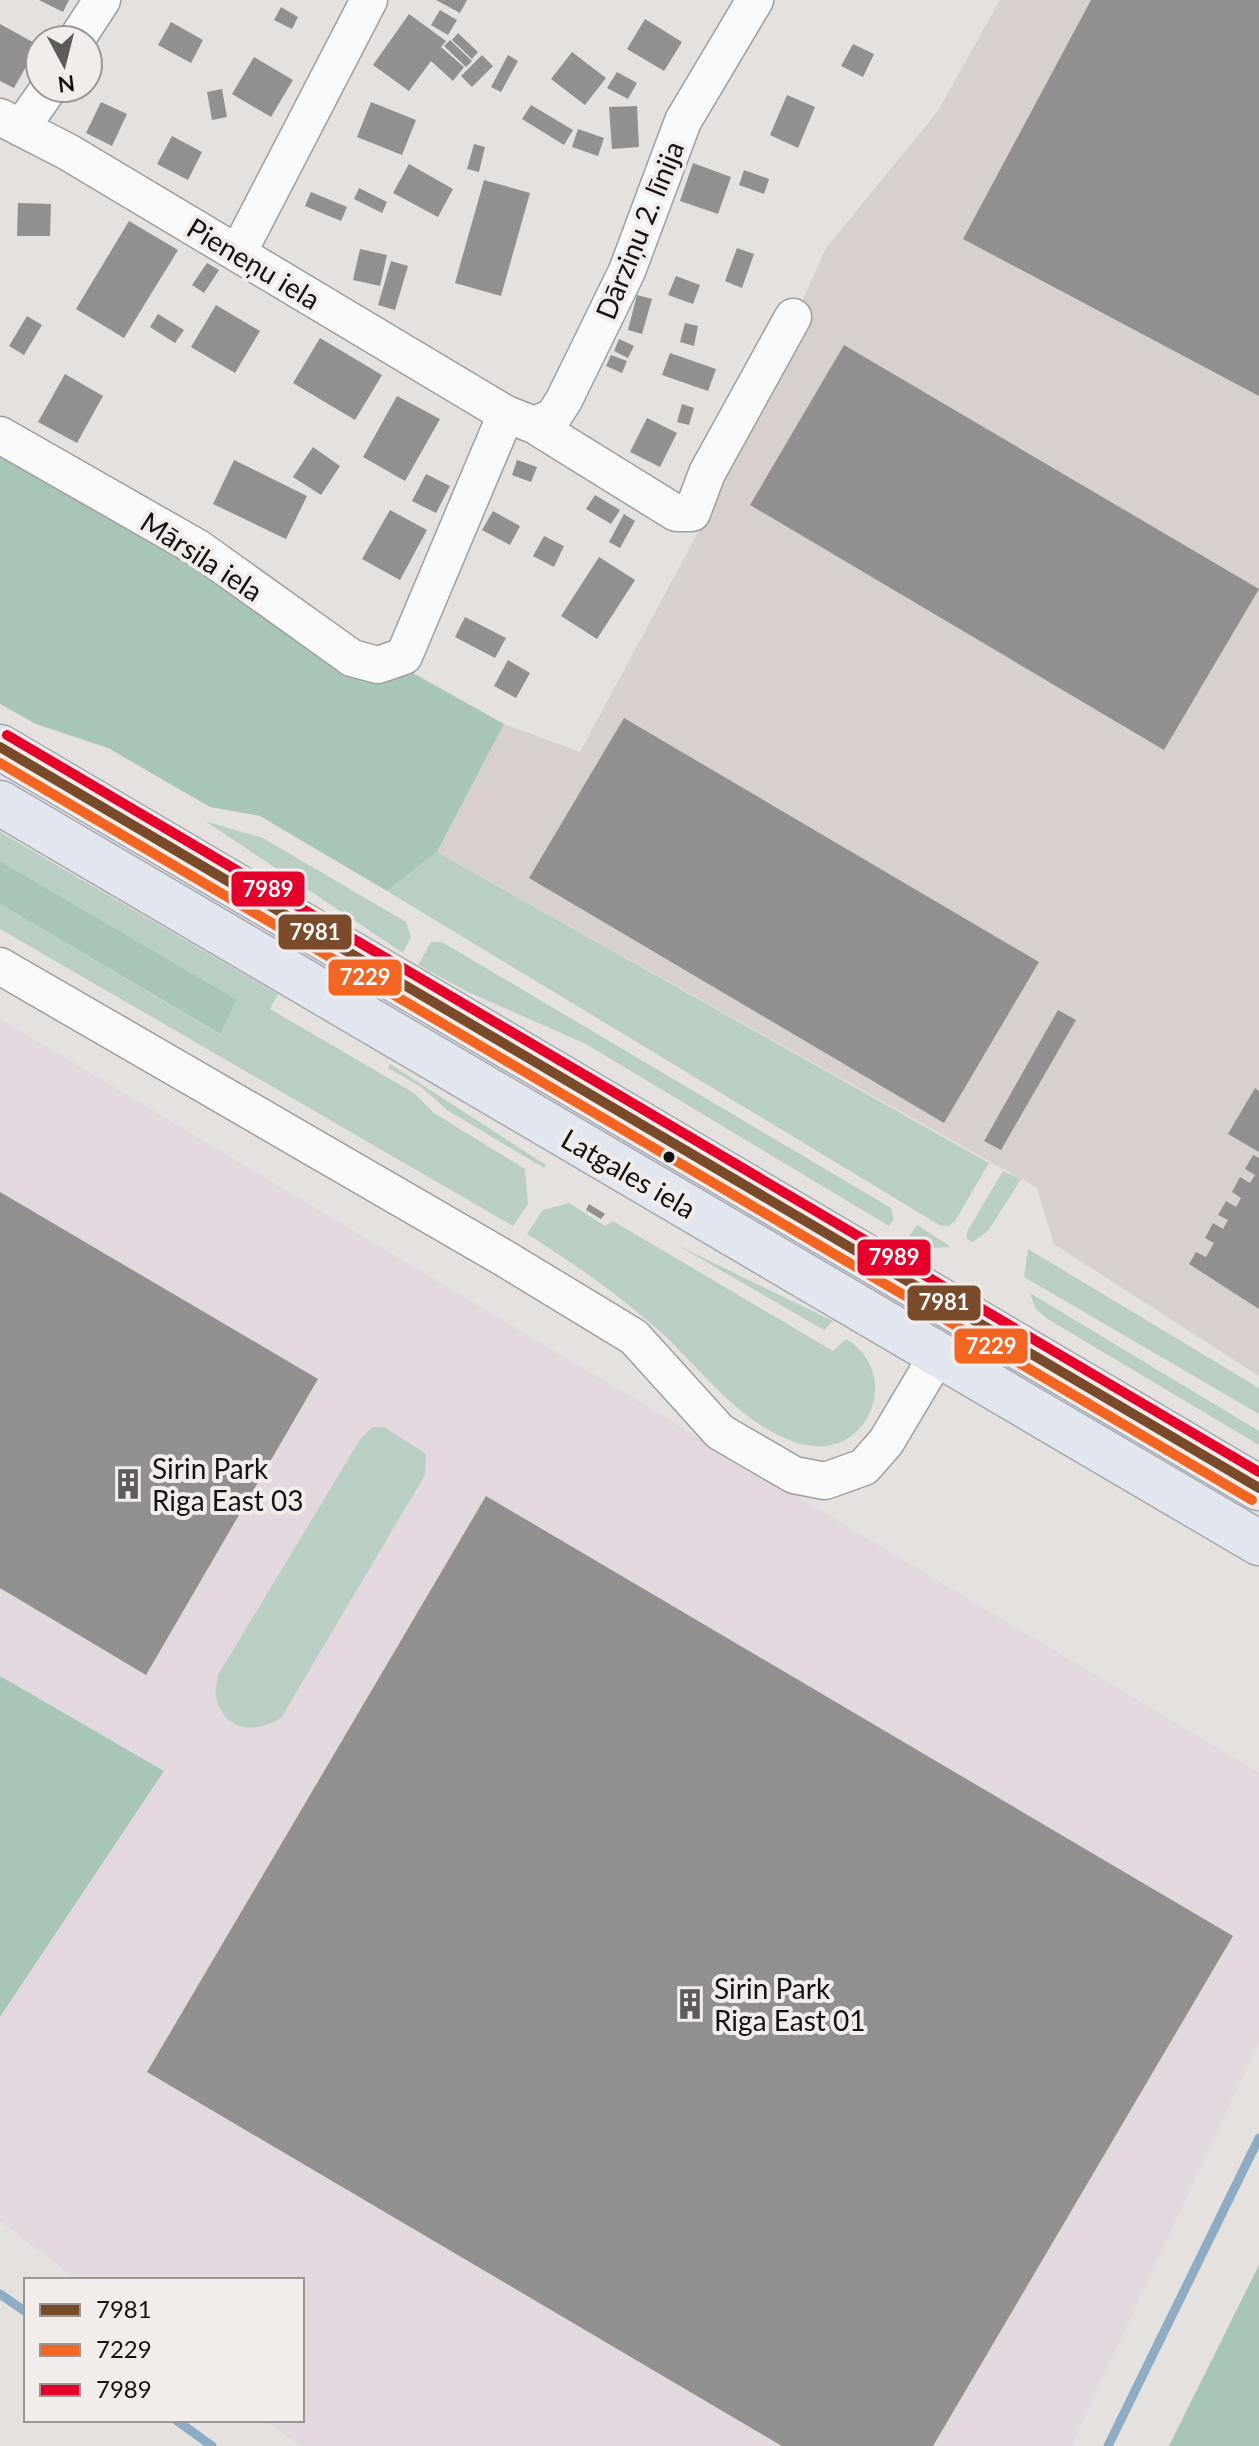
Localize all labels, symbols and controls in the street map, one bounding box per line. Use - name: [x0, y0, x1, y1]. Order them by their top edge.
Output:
- north arrow: [24, 24, 104, 104]
- text: N: [56, 70, 77, 99]
- street label: Dārziņu 2. līnija: [588, 136, 690, 324]
- street label: Pieneņu iela: [181, 210, 327, 316]
- street label: Mārsila iela: [135, 504, 269, 608]
- line badge: 7989: [230, 870, 306, 908]
- text: 7989: [242, 875, 294, 902]
- line badge: 7981: [277, 913, 353, 951]
- text: 7981: [289, 918, 341, 945]
- line badge: 7229: [327, 958, 403, 997]
- text: 7229: [339, 963, 391, 990]
- street label: Latgales iela: [556, 1121, 702, 1225]
- unlabelled marker: [661, 1149, 677, 1165]
- line badge: 7989: [856, 1238, 932, 1277]
- text: 7989: [868, 1243, 920, 1270]
- line badge: 7981: [906, 1284, 982, 1322]
- text: 7981: [918, 1288, 970, 1315]
- line badge: 7229: [953, 1327, 1029, 1365]
- text: 7229: [965, 1332, 1017, 1359]
- place label: Sirin Park Riga East 03: [152, 1451, 303, 1517]
- building icon: Sirin Park Riga East 03: [111, 1467, 145, 1501]
- place label: Sirin Park Riga East 01: [714, 1971, 865, 2037]
- building icon: Sirin Park Riga East 01: [673, 1987, 707, 2021]
- legend: [24, 2278, 304, 2422]
- text: 7981: [96, 2294, 152, 2323]
- text: 7229: [96, 2334, 152, 2363]
- text: 7989: [96, 2374, 152, 2403]

